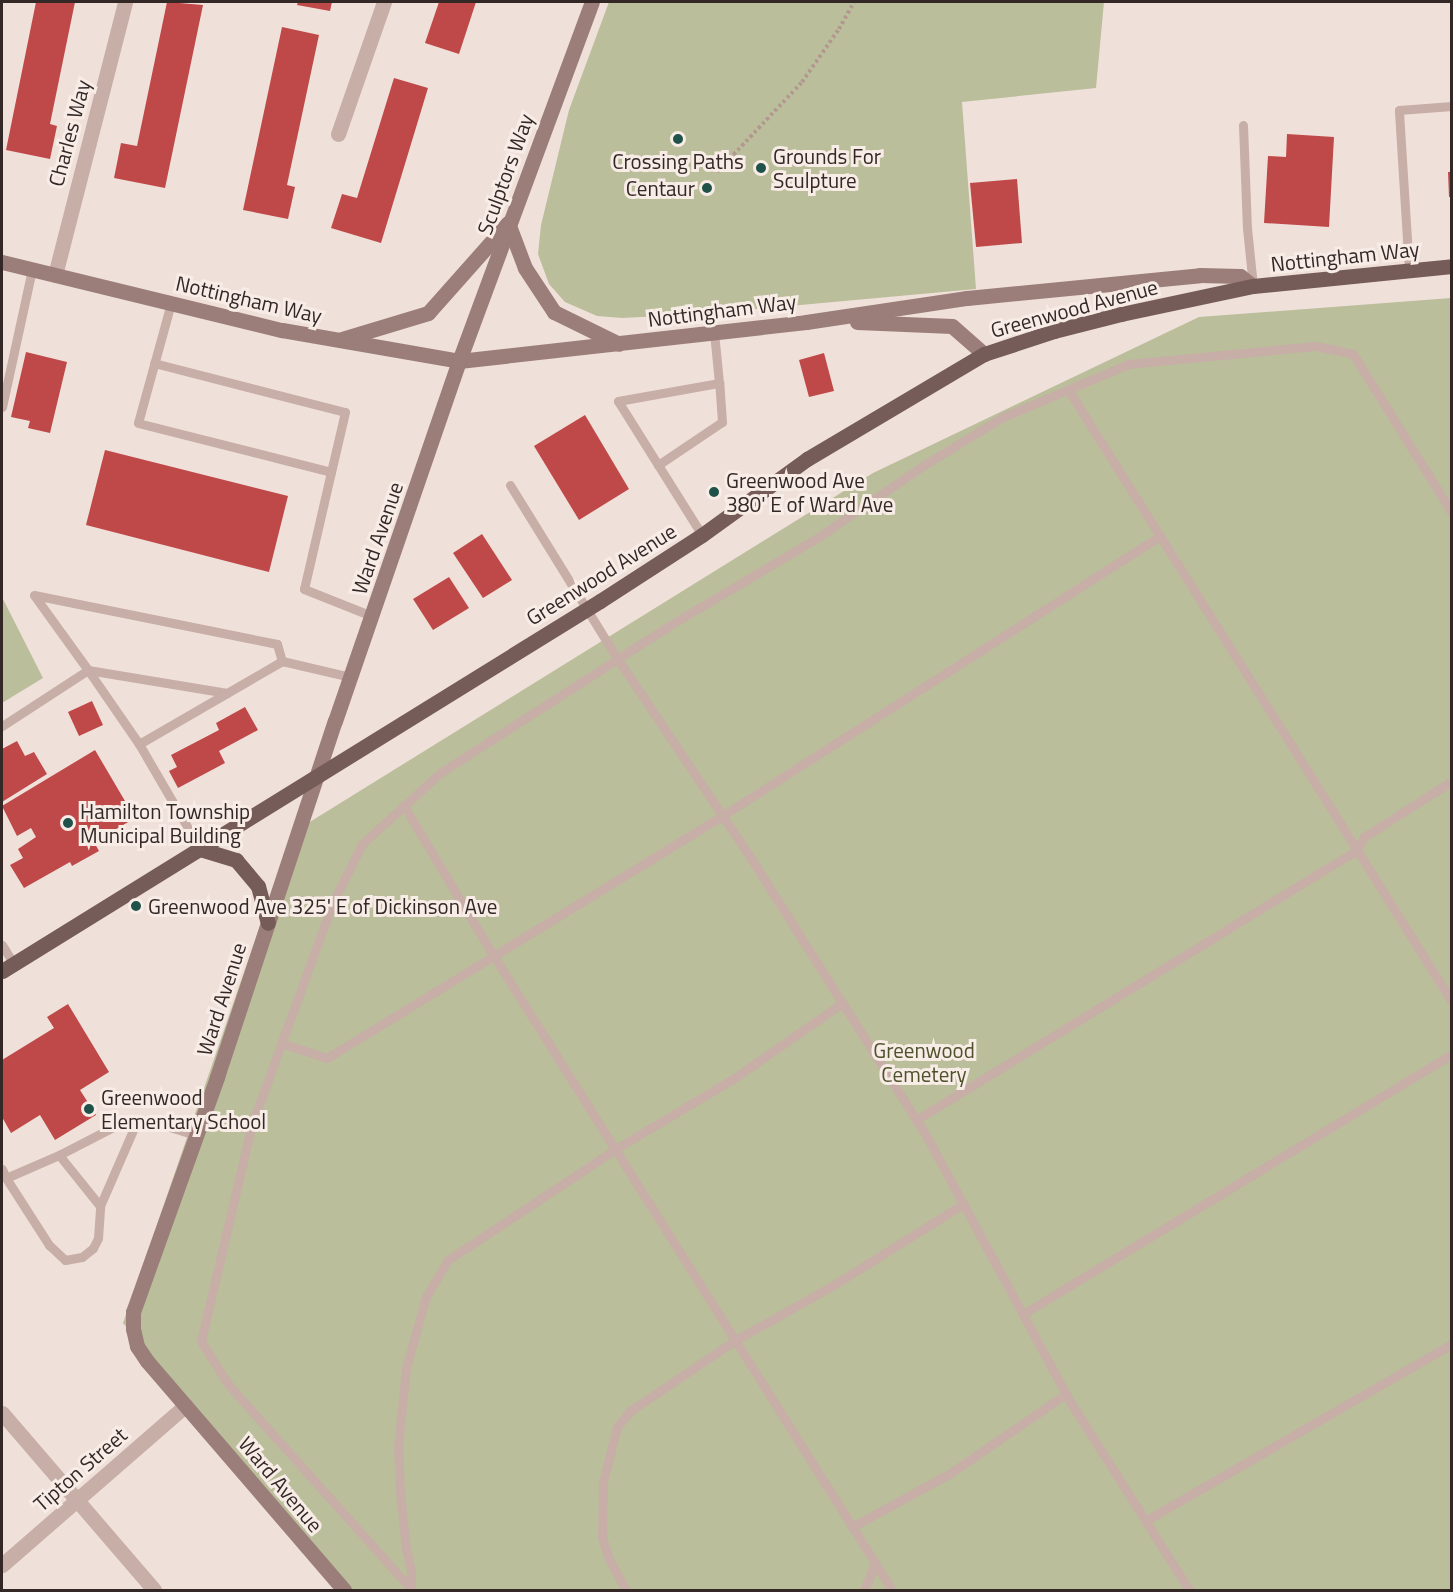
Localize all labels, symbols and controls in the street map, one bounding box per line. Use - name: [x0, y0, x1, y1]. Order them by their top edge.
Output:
- street label: Charles Way: [43, 77, 95, 189]
- street label: Sculptors Way: [472, 110, 538, 238]
- marker: Crossing Paths: [671, 132, 685, 146]
- place label: Grounds For Sculpture: [773, 143, 881, 193]
- place label: Crossing Paths: [612, 148, 744, 174]
- marker: Grounds For Sculpture: [754, 161, 768, 175]
- place label: Centaur: [626, 175, 695, 201]
- marker: Centaur: [700, 181, 714, 195]
- street label: Nottingham Way: [1269, 236, 1421, 276]
- street label: Nottingham Way: [173, 270, 325, 328]
- street label: Greenwood Avenue: [988, 274, 1160, 342]
- street label: Nottingham Way: [646, 288, 798, 332]
- place label: Greenwood Ave 380' E of Ward Ave: [726, 467, 893, 517]
- street label: Ward Avenue: [346, 478, 408, 598]
- marker: Greenwood Ave 380' E of Ward Ave: [707, 485, 721, 499]
- street label: Greenwood Avenue: [521, 518, 681, 630]
- place label: Hamilton Township Municipal Building: [80, 798, 250, 848]
- marker: Hamilton Township Municipal Building: [61, 816, 75, 830]
- place label: Greenwood Ave 325' E of Dickinson Ave: [148, 893, 497, 919]
- marker: Greenwood Ave 325' E of Dickinson Ave: [129, 899, 143, 913]
- street label: Ward Avenue: [191, 939, 251, 1059]
- park label: Greenwood Cemetery: [873, 1037, 975, 1087]
- place label: Greenwood Elementary School: [101, 1084, 266, 1134]
- marker: Greenwood Elementary School: [82, 1102, 96, 1116]
- street label: Tipton Street: [28, 1422, 132, 1516]
- street label: Ward Avenue: [234, 1431, 328, 1537]

